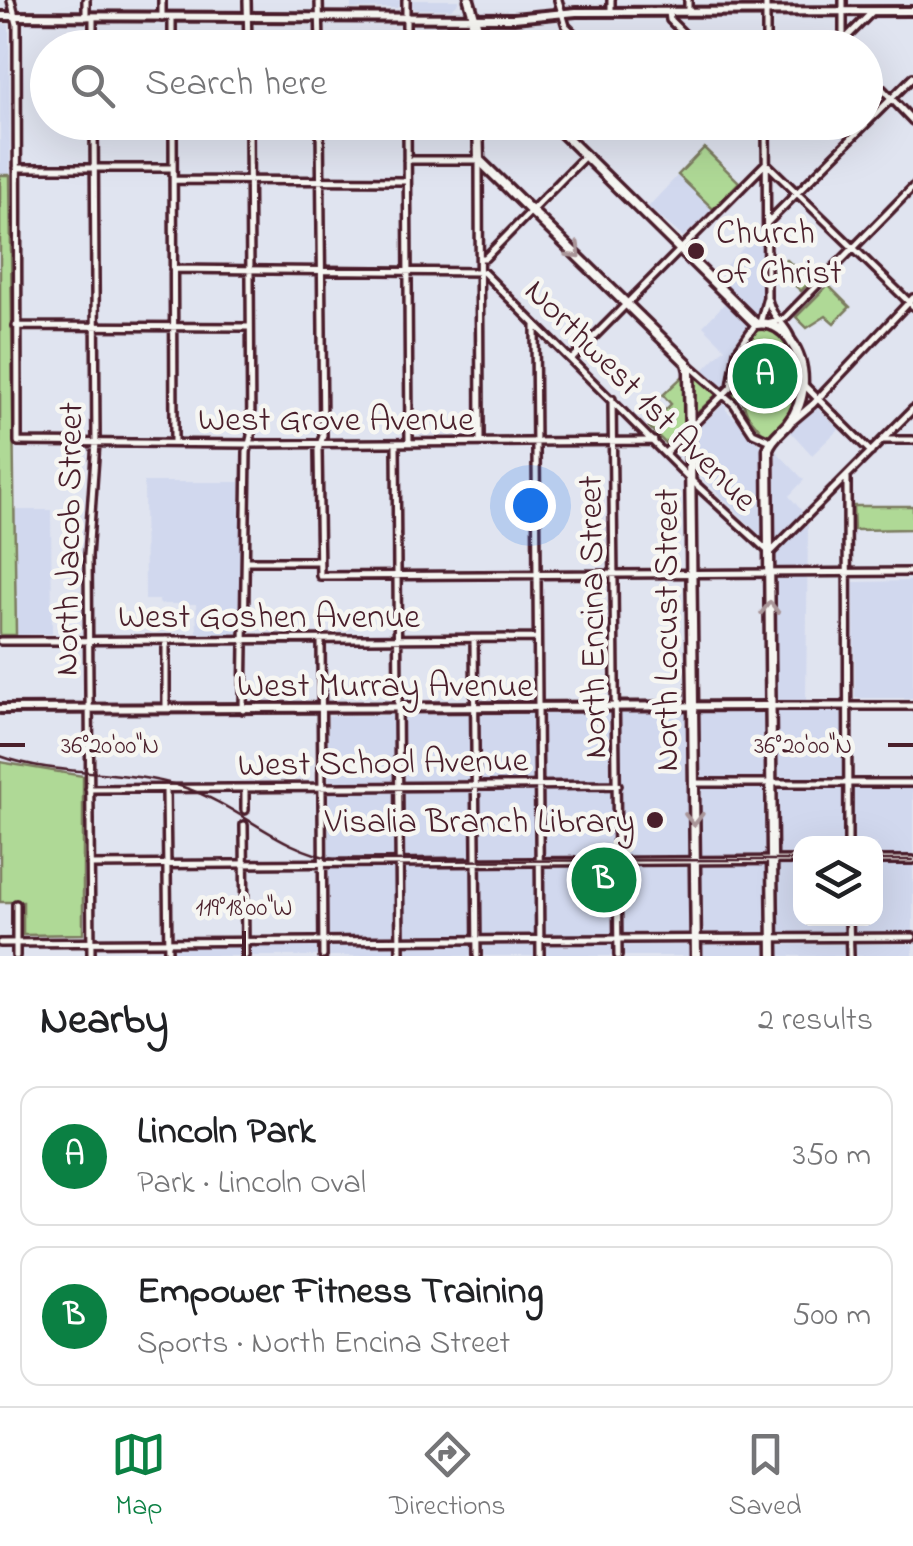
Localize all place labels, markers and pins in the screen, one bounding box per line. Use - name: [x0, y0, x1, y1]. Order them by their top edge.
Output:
- place label: Church of Christ: [716, 209, 842, 300]
- marker: Church of Christ: [685, 240, 707, 262]
- pin: A: [732, 338, 798, 414]
- place label: Visalia Branch Library: [324, 798, 635, 849]
- marker: Visalia Branch Library: [644, 809, 666, 831]
- pin: B: [572, 842, 636, 918]

